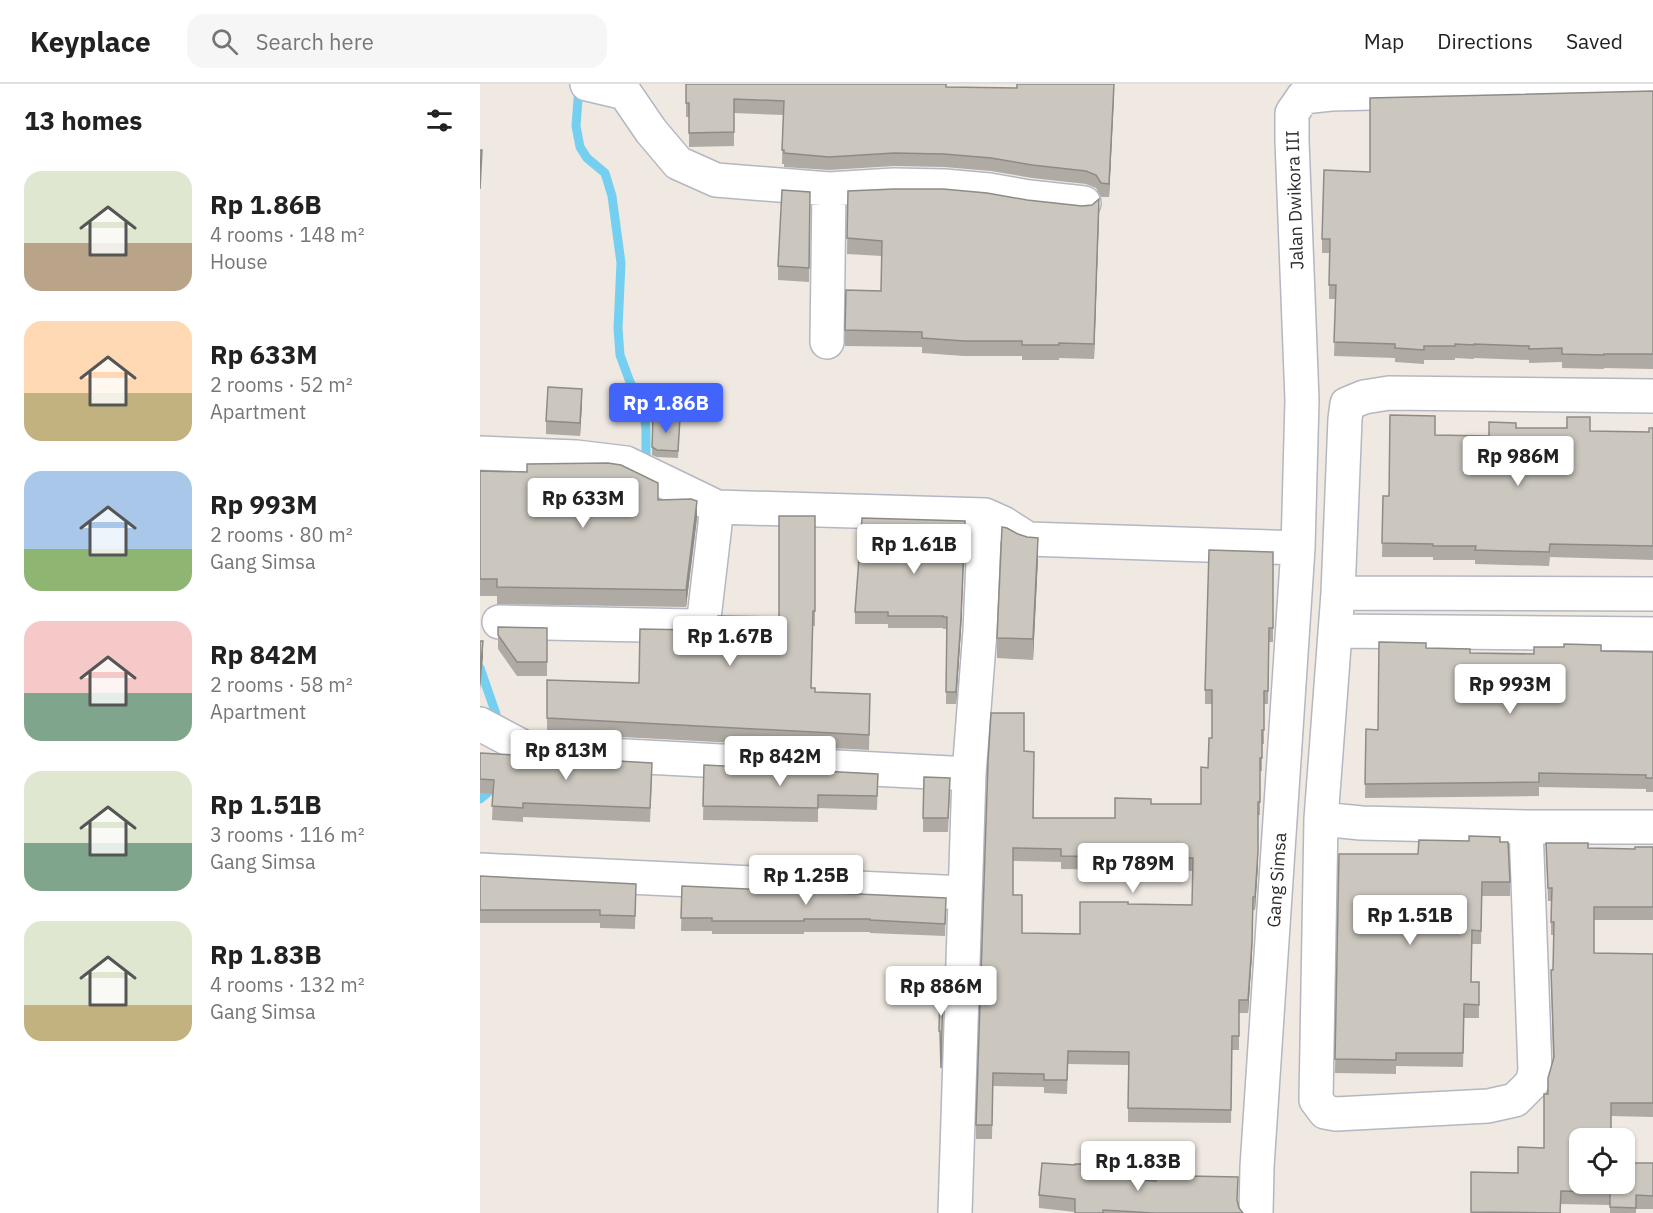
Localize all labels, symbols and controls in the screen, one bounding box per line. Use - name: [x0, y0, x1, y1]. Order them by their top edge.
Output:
- search box: [187, 14, 607, 68]
- text: Keyplace: [30, 23, 151, 60]
- icon: search: [208, 25, 241, 58]
- text: Search here: [256, 27, 374, 56]
- text: Map: [1364, 27, 1404, 55]
- text: Directions: [1437, 27, 1533, 55]
- text: Saved: [1566, 27, 1623, 55]
- text: 13 homes: [24, 103, 142, 137]
- icon: filters: [423, 104, 456, 137]
- street label: Jalan Dwikora III: [1281, 130, 1308, 270]
- text: Rp 1.86B: [210, 187, 322, 221]
- icon: home: [72, 195, 144, 267]
- text: 4 rooms · 148 m²: [210, 221, 365, 248]
- text: House: [210, 248, 267, 275]
- text: Rp 633M: [210, 337, 318, 371]
- icon: home: [72, 345, 144, 417]
- text: 2 rooms · 52 m²: [210, 371, 353, 398]
- pin: Rp 1.86B: [604, 383, 728, 434]
- text: Rp 1.86B: [623, 389, 709, 416]
- text: Apartment: [210, 398, 306, 425]
- pin: Rp 986M: [1463, 436, 1573, 487]
- text: Rp 986M: [1477, 442, 1559, 469]
- pin: Rp 633M: [528, 478, 638, 529]
- text: Rp 633M: [542, 484, 624, 511]
- text: Rp 993M: [210, 487, 318, 521]
- icon: home: [72, 495, 144, 567]
- text: 2 rooms · 80 m²: [210, 521, 353, 548]
- pin: Rp 1.61B: [852, 524, 976, 575]
- text: Rp 1.61B: [871, 530, 957, 557]
- text: Gang Simsa: [210, 548, 316, 575]
- pin: Rp 1.67B: [668, 616, 792, 667]
- text: Rp 1.67B: [687, 622, 773, 649]
- text: Rp 842M: [210, 637, 318, 671]
- icon: home: [72, 645, 144, 717]
- pin: Rp 993M: [1455, 664, 1565, 715]
- text: Rp 993M: [1469, 670, 1551, 697]
- text: 2 rooms · 58 m²: [210, 671, 353, 698]
- text: Apartment: [210, 698, 306, 725]
- pin: Rp 813M: [511, 730, 621, 781]
- text: Rp 813M: [525, 736, 607, 763]
- pin: Rp 842M: [725, 736, 835, 787]
- text: Rp 842M: [739, 742, 821, 769]
- text: Rp 1.51B: [210, 787, 322, 821]
- icon: home: [72, 795, 144, 867]
- text: 3 rooms · 116 m²: [210, 821, 365, 848]
- street label: Gang Simsa: [1262, 831, 1291, 928]
- pin: Rp 789M: [1078, 843, 1188, 894]
- text: Gang Simsa: [210, 848, 316, 875]
- text: Rp 789M: [1092, 849, 1174, 876]
- pin: Rp 1.25B: [744, 855, 868, 906]
- text: Rp 1.25B: [763, 861, 849, 888]
- pin: Rp 1.51B: [1348, 895, 1472, 946]
- text: Rp 1.51B: [1367, 901, 1453, 928]
- text: Rp 1.83B: [210, 937, 322, 971]
- icon: home: [72, 945, 144, 1017]
- pin: Rp 886M: [886, 966, 996, 1017]
- text: 4 rooms · 132 m²: [210, 971, 365, 998]
- text: Rp 886M: [900, 972, 982, 999]
- text: Gang Simsa: [210, 998, 316, 1025]
- map controls: [1569, 1128, 1635, 1194]
- button: locate: [1569, 1128, 1635, 1194]
- pin: Rp 1.83B: [1076, 1141, 1200, 1192]
- text: Rp 1.83B: [1095, 1147, 1181, 1174]

